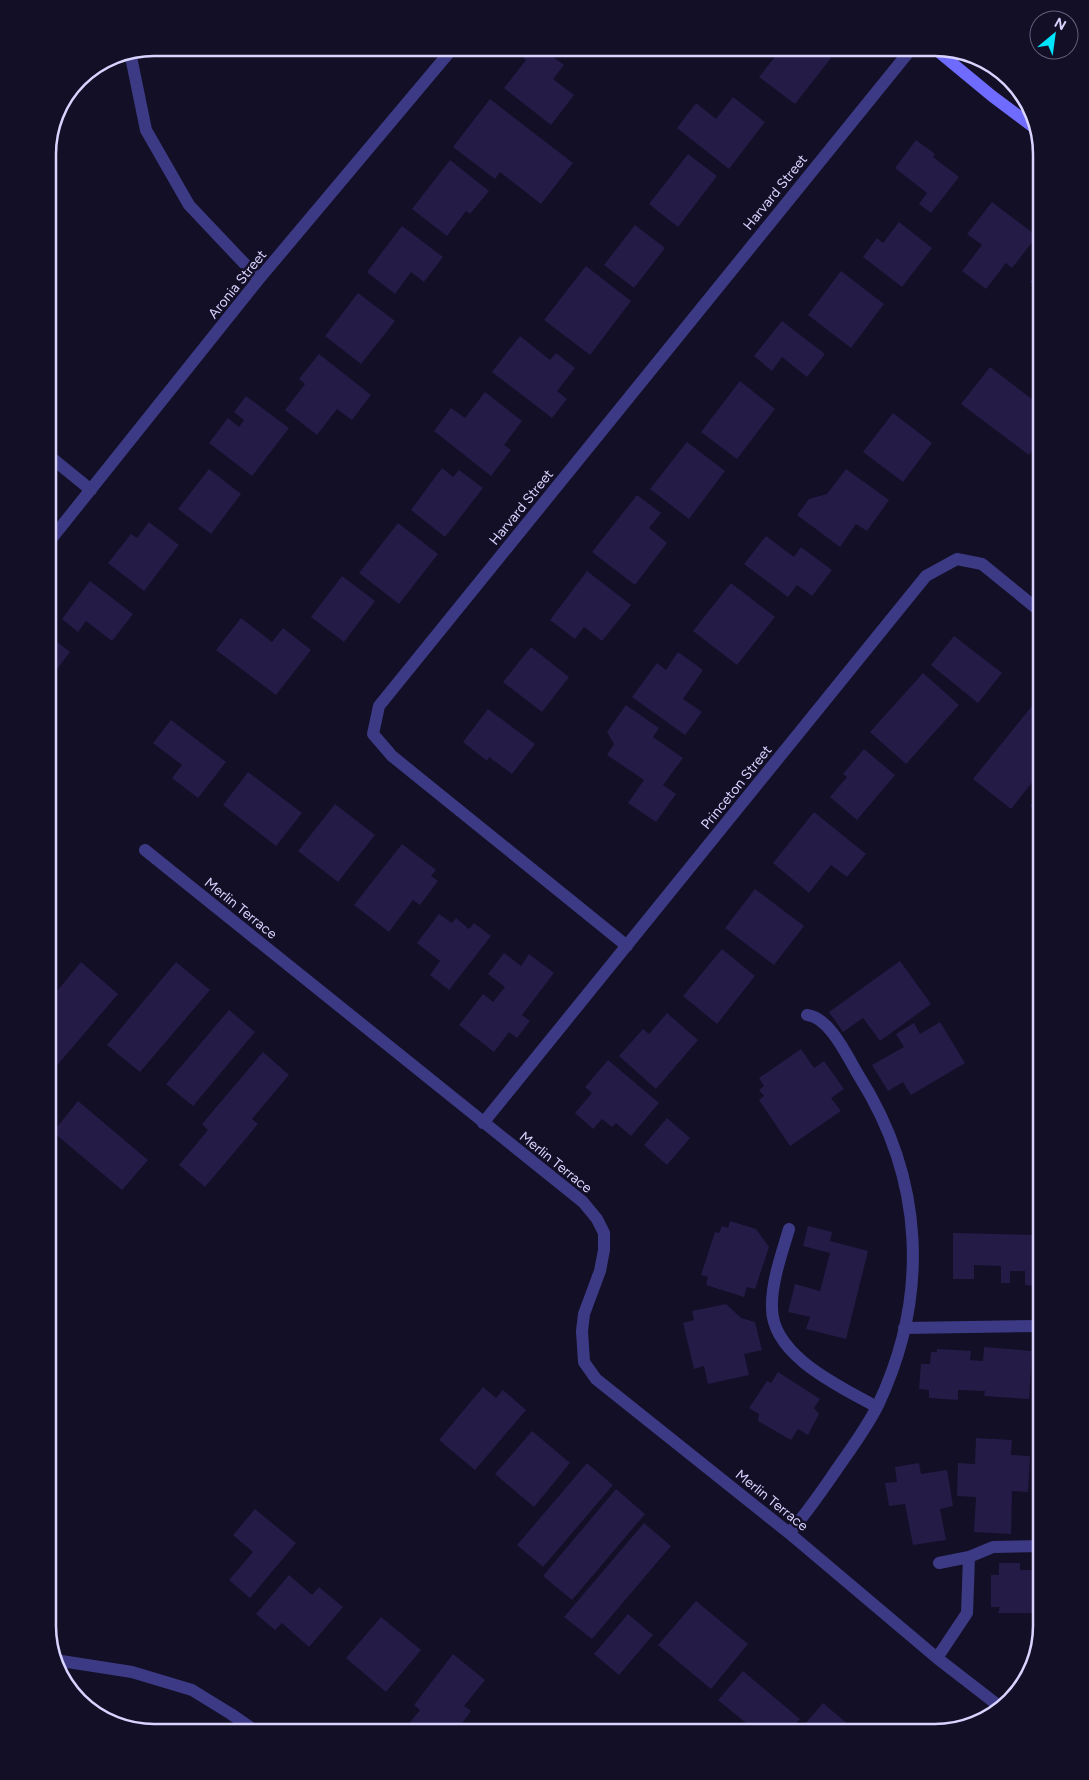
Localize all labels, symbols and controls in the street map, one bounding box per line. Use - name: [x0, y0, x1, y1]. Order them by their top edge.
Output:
- north arrow: [1029, 10, 1079, 60]
- text: N: [1051, 14, 1069, 34]
- street label: Harvard Street: [740, 151, 811, 234]
- street label: Aronia Street: [205, 247, 270, 322]
- street label: Harvard Street: [486, 466, 557, 549]
- street label: Princeton Street: [697, 742, 775, 833]
- street label: Merlin Terrace: [201, 874, 281, 943]
- street label: Merlin Terrace: [516, 1128, 596, 1197]
- street label: Merlin Terrace: [732, 1466, 812, 1535]

